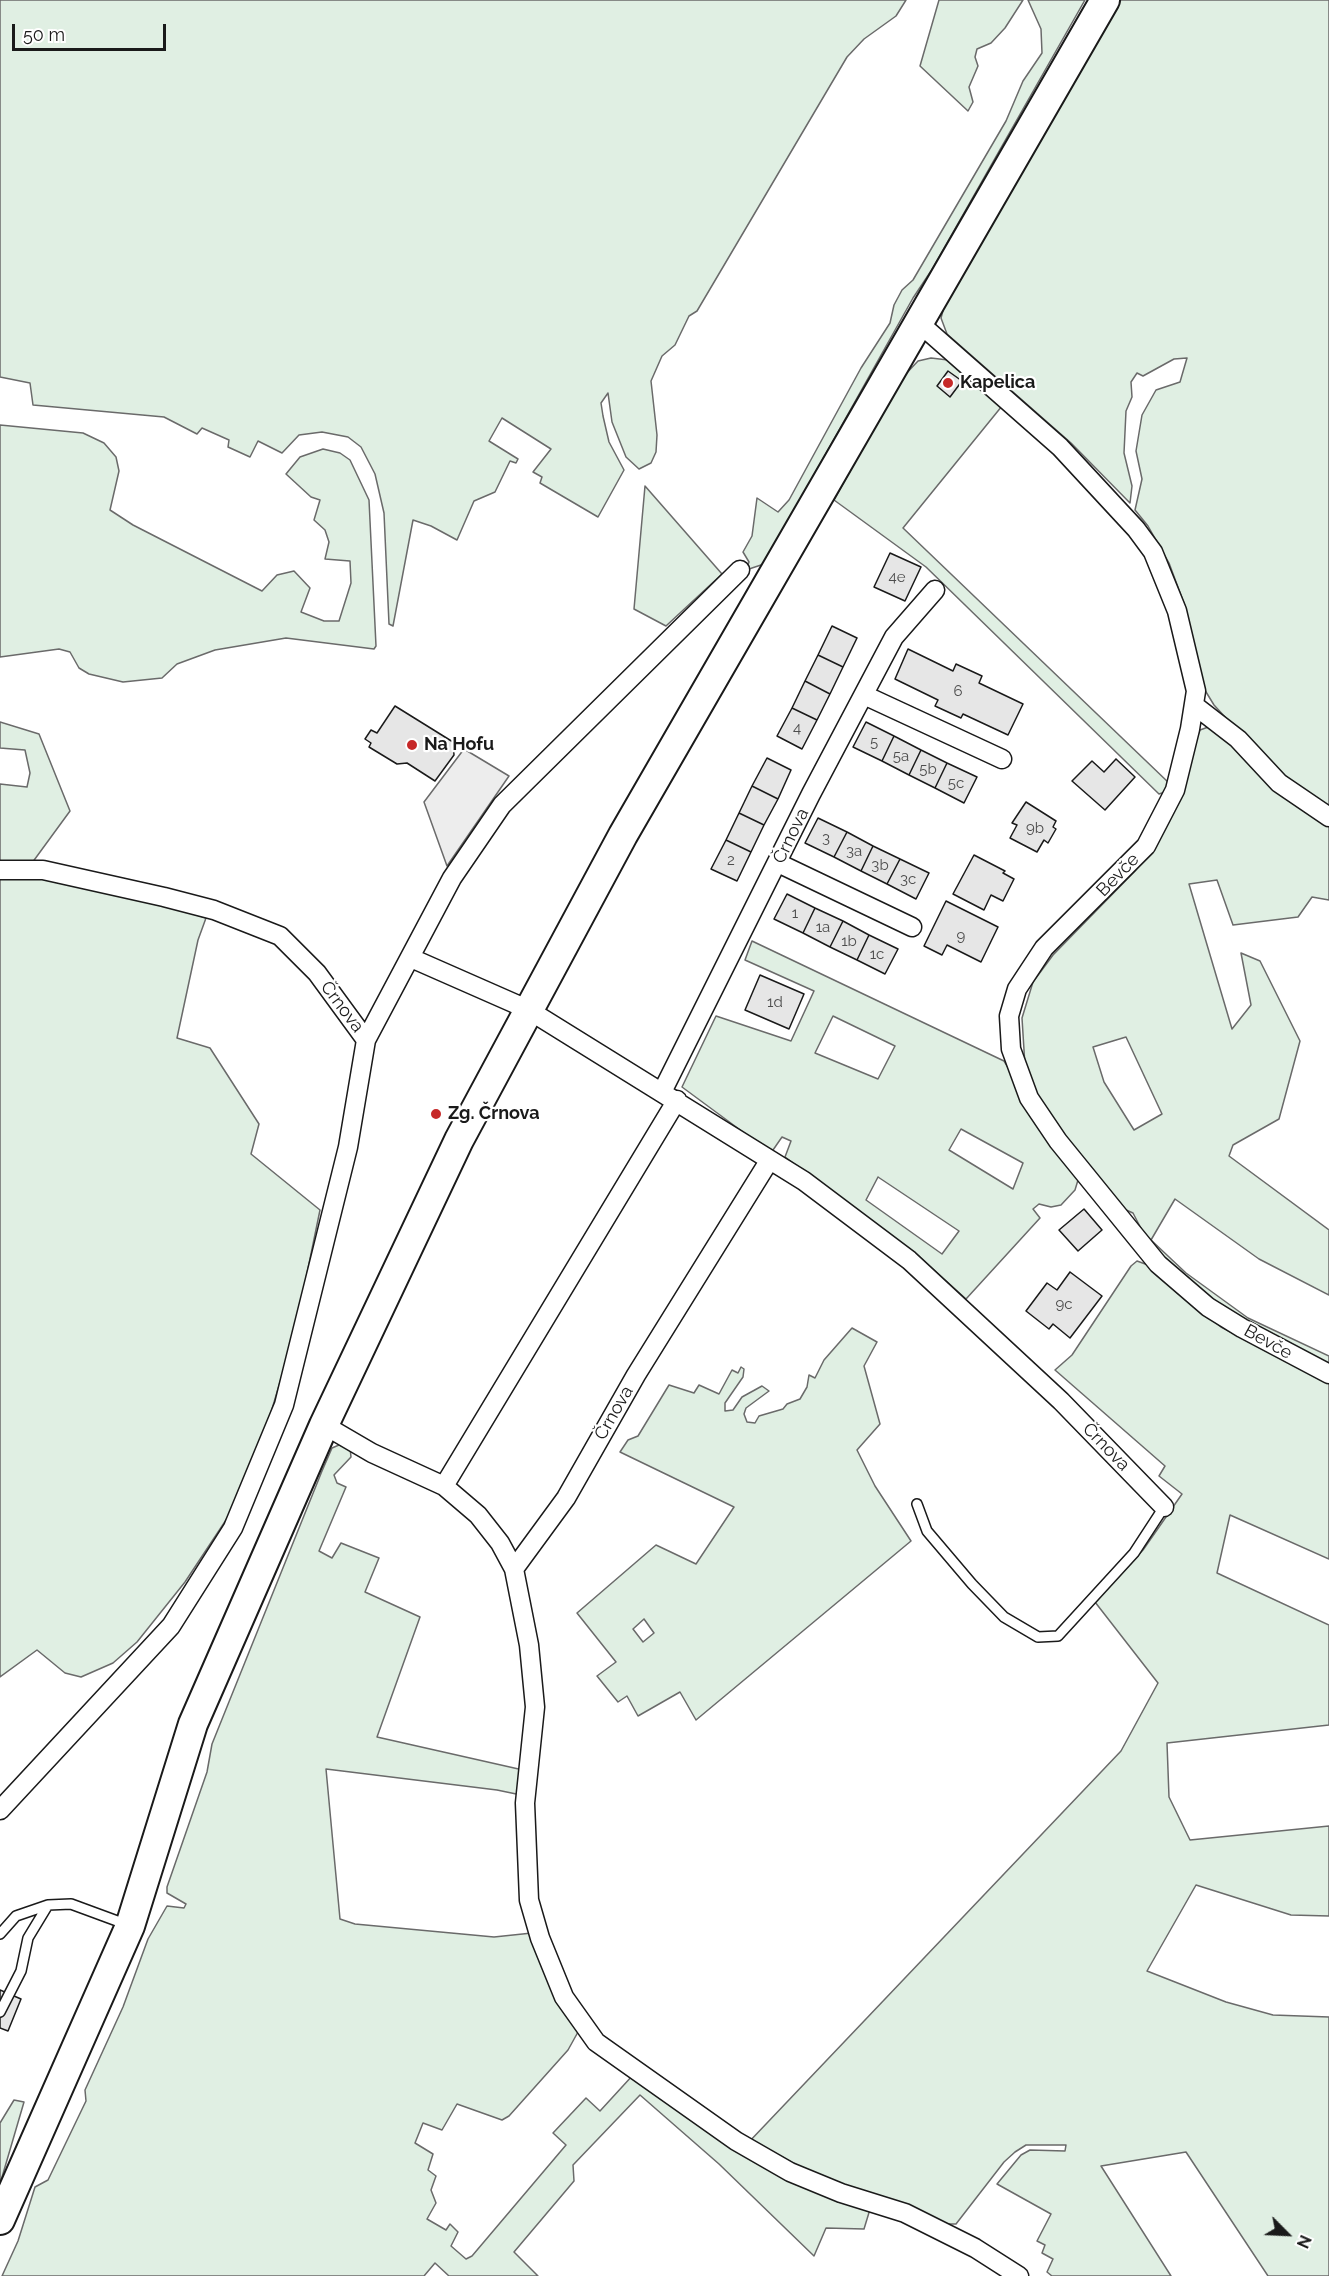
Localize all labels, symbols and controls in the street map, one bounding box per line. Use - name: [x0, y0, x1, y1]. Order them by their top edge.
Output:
- scale bar: [15, 12, 170, 50]
- text: 50 m: [23, 24, 65, 45]
- place label: Kapelica: [960, 372, 1035, 394]
- marker: Kapelica: [941, 376, 955, 390]
- house number: 4e: [889, 568, 905, 586]
- house number: 6: [953, 682, 963, 700]
- house number: 4: [793, 719, 801, 737]
- house number: 5: [870, 733, 878, 751]
- place label: Na Hofu: [424, 734, 494, 756]
- marker: Na Hofu: [405, 738, 419, 752]
- house number: 5a: [893, 747, 909, 765]
- house number: 5b: [919, 760, 937, 778]
- house number: 5c: [948, 774, 964, 792]
- street label: Črnova: [768, 805, 814, 867]
- house number: 9b: [1026, 819, 1044, 837]
- house number: 3: [822, 829, 830, 847]
- house number: 3a: [846, 842, 862, 860]
- street label: Bevče: [1092, 849, 1144, 901]
- house number: 2: [727, 851, 735, 869]
- house number: 3b: [871, 856, 889, 874]
- house number: 3c: [900, 870, 916, 888]
- house number: 1: [792, 904, 798, 922]
- house number: 1a: [816, 918, 830, 936]
- house number: 9: [957, 927, 965, 945]
- house number: 1b: [841, 932, 857, 950]
- house number: 1c: [870, 945, 884, 963]
- street label: Črnova: [316, 977, 368, 1037]
- house number: 1d: [767, 993, 783, 1011]
- place label: Zg. Črnova: [448, 1103, 540, 1125]
- marker: Zg. Črnova: [429, 1107, 443, 1121]
- house number: 9c: [1055, 1295, 1073, 1313]
- street label: Bevče: [1240, 1320, 1296, 1364]
- street label: Črnova: [590, 1382, 638, 1444]
- street label: Črnova: [1078, 1418, 1134, 1476]
- north arrow: [1257, 2204, 1317, 2264]
- text: N: [1293, 2232, 1315, 2251]

